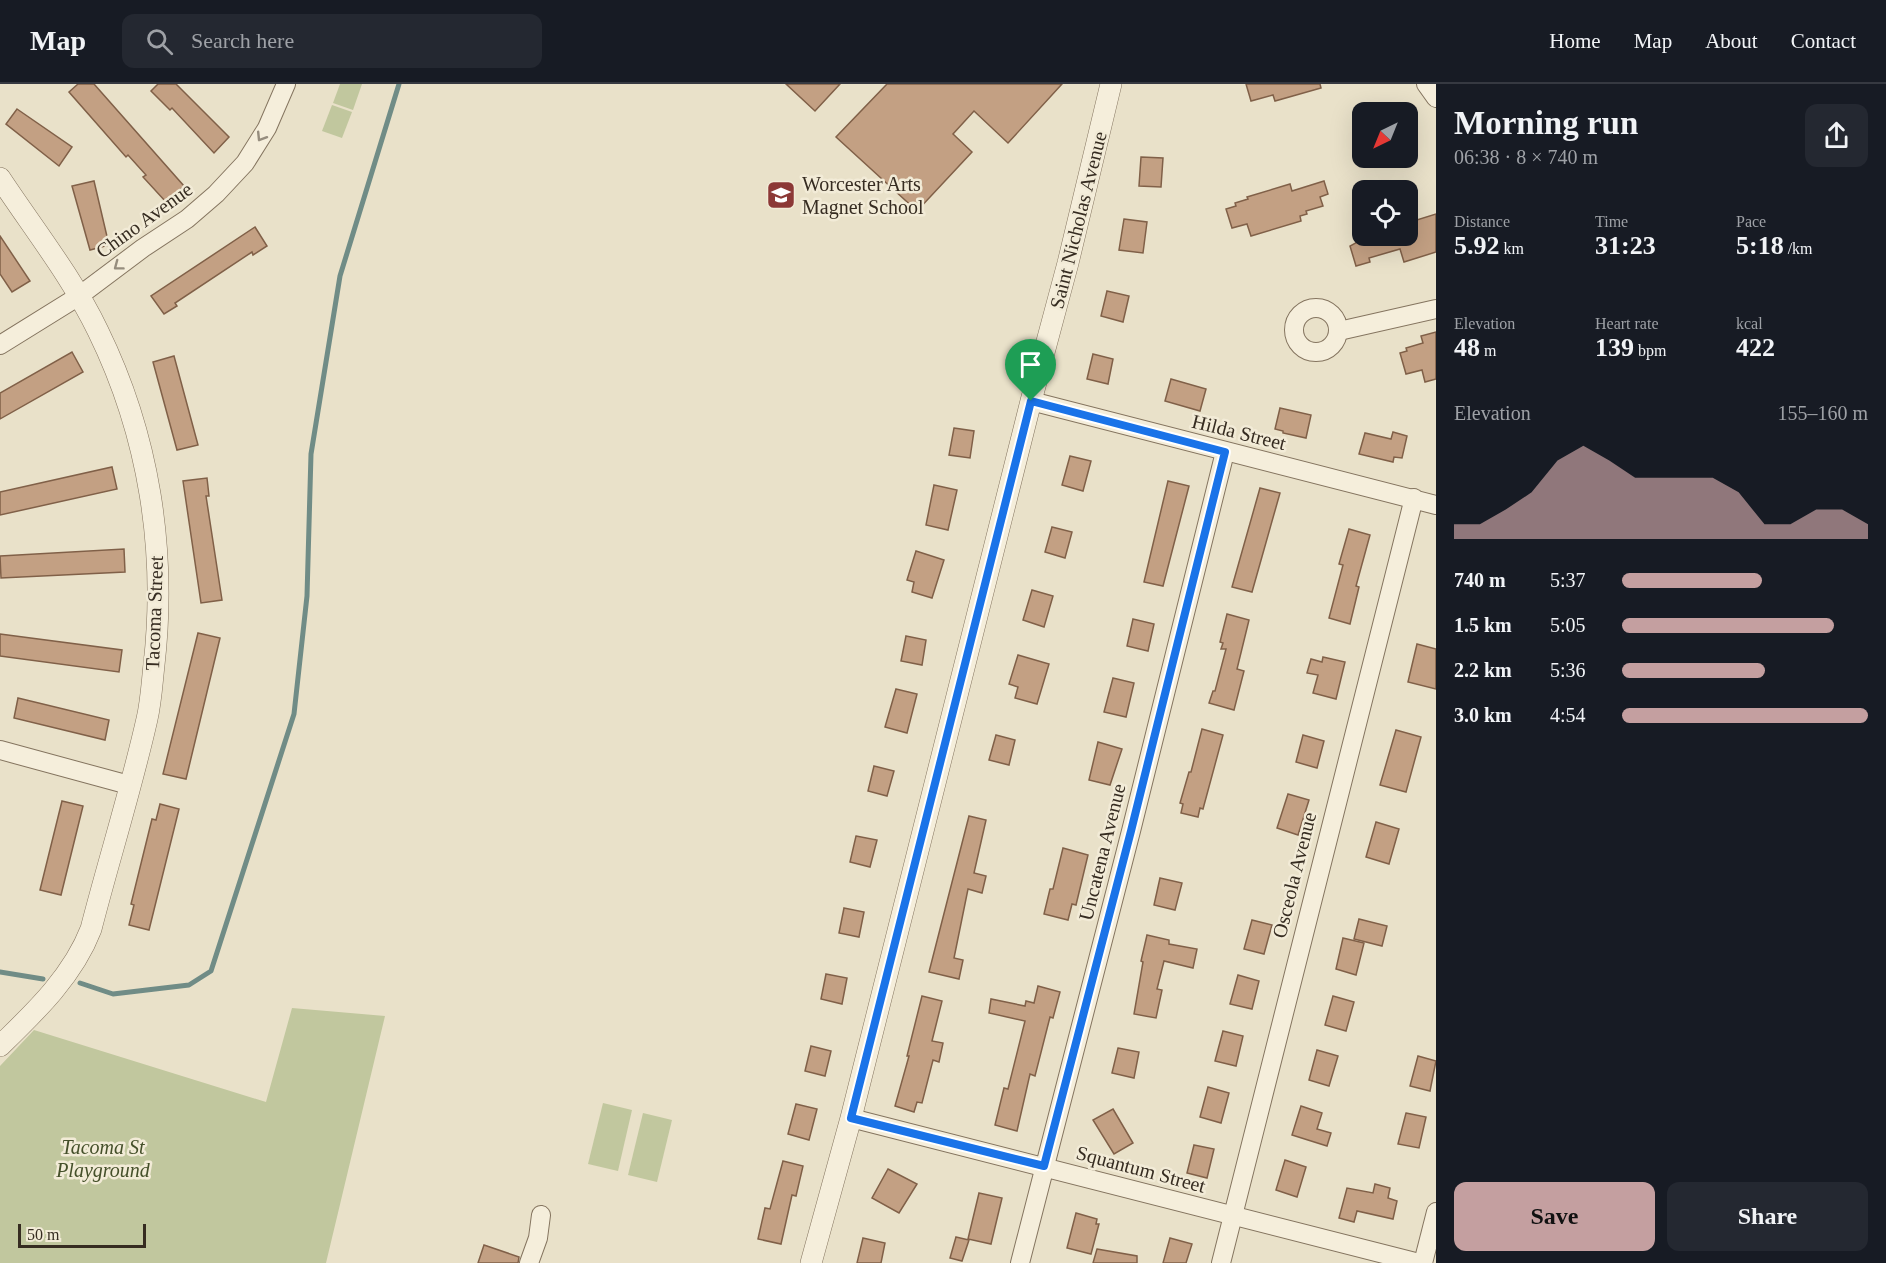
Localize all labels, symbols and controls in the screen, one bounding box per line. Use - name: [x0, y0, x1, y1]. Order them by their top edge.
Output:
- search box: [122, 14, 542, 68]
- text: Map: [30, 25, 86, 56]
- icon: search: [143, 25, 176, 58]
- text: Search here: [191, 28, 294, 53]
- text: Home: [1549, 29, 1601, 53]
- text: Map: [1634, 29, 1672, 53]
- text: About: [1705, 29, 1758, 53]
- text: Contact: [1791, 29, 1856, 53]
- north arrow: [1352, 102, 1418, 168]
- map controls: [1352, 102, 1418, 246]
- button: share: [1805, 104, 1868, 167]
- text: Morning run: [1454, 105, 1638, 141]
- street label: Saint Nicholas Avenue: [1045, 129, 1111, 311]
- one-way arrow: [257, 131, 269, 141]
- text: 06:38 · 8 × 740 m: [1454, 146, 1598, 168]
- place label: Worcester Arts Magnet School: [802, 173, 924, 219]
- street label: Chino Avenue: [92, 178, 196, 262]
- school or university icon: Worcester Arts Magnet School: [765, 179, 797, 211]
- button: locate: [1352, 180, 1418, 246]
- text: Distance: [1454, 213, 1510, 230]
- text: Time: [1595, 213, 1628, 230]
- text: Pace: [1736, 213, 1766, 230]
- text: 5.92: [1454, 231, 1500, 260]
- text: 31:23: [1595, 231, 1656, 260]
- text: 5:18: [1736, 231, 1784, 260]
- text: km: [1500, 240, 1524, 257]
- text: /km: [1784, 240, 1813, 257]
- one-way arrow: [114, 259, 125, 270]
- text: Elevation: [1454, 315, 1515, 332]
- text: Heart rate: [1595, 315, 1659, 332]
- text: kcal: [1736, 315, 1763, 332]
- text: 48: [1454, 333, 1480, 362]
- text: 139: [1595, 333, 1634, 362]
- text: 422: [1736, 333, 1775, 362]
- pin: [1005, 339, 1056, 401]
- text: m: [1480, 342, 1496, 359]
- text: bpm: [1634, 342, 1666, 359]
- icon: arrive: [1014, 348, 1047, 381]
- text: Elevation: [1454, 402, 1531, 424]
- text: 155–160 m: [1777, 402, 1868, 424]
- street label: Hilda Street: [1190, 410, 1289, 454]
- street label: Tacoma Street: [141, 555, 167, 671]
- text: 740 m: [1454, 569, 1506, 591]
- text: 5:37: [1550, 569, 1586, 591]
- text: 1.5 km: [1454, 614, 1512, 636]
- text: 5:05: [1550, 614, 1586, 636]
- text: 2.2 km: [1454, 659, 1512, 681]
- text: 5:36: [1550, 659, 1586, 681]
- text: 3.0 km: [1454, 704, 1512, 726]
- text: 4:54: [1550, 704, 1586, 726]
- street label: Uncatena Avenue: [1074, 781, 1130, 923]
- street label: Osceola Avenue: [1268, 810, 1320, 940]
- park label: Tacoma St Playground: [55, 1136, 151, 1182]
- street label: Squantum Street: [1074, 1141, 1208, 1198]
- button: Save: [1454, 1182, 1655, 1251]
- button: Share: [1667, 1182, 1868, 1251]
- scale bar: [18, 1221, 146, 1248]
- text: 50 m: [27, 1226, 59, 1243]

